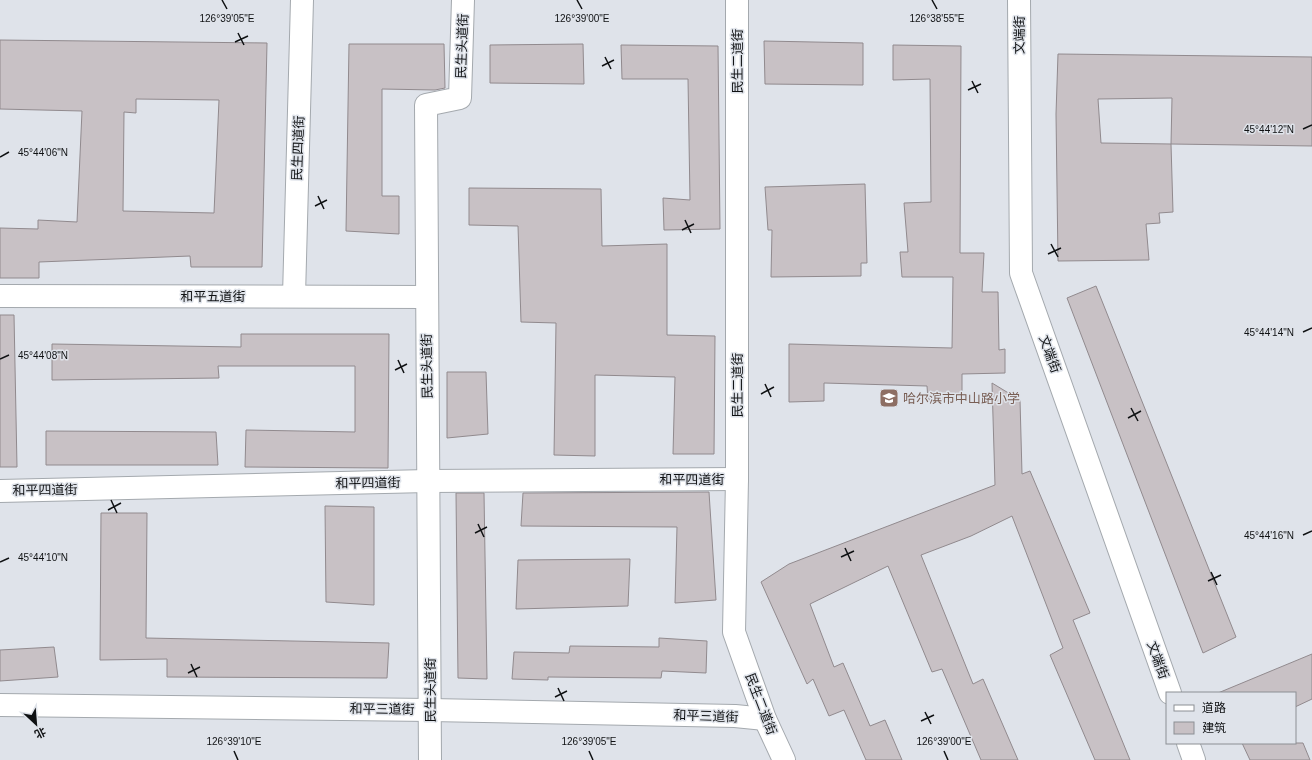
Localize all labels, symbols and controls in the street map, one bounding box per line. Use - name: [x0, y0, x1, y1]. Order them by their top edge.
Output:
- text: 126°39'05"E: [199, 13, 255, 24]
- street label: 民生头道街: [453, 13, 471, 79]
- text: 126°39'00"E: [554, 13, 610, 24]
- text: 126°38'55"E: [909, 13, 965, 24]
- street label: 文端街: [1012, 15, 1027, 55]
- street label: 民生二道街: [730, 28, 745, 94]
- street label: 民生四道街: [289, 115, 307, 181]
- text: 45°44'12"N: [1244, 124, 1294, 135]
- text: 45°44'06"N: [18, 147, 68, 158]
- street label: 和平五道街: [180, 289, 246, 304]
- text: 45°44'14"N: [1244, 327, 1294, 338]
- street label: 民生头道街: [419, 333, 435, 399]
- street label: 文端街: [1036, 333, 1064, 375]
- text: 45°44'08"N: [18, 350, 68, 361]
- street label: 民生二道街: [730, 352, 745, 418]
- school or university icon: 哈尔滨市中山路小学: [878, 387, 900, 409]
- place label: 哈尔滨市中山路小学: [903, 391, 1020, 406]
- street label: 和平四道街: [659, 472, 725, 487]
- street label: 和平四道街: [335, 475, 401, 491]
- street label: 和平四道街: [12, 482, 78, 498]
- text: 45°44'16"N: [1244, 530, 1294, 541]
- text: 45°44'10"N: [18, 552, 68, 563]
- street label: 文端街: [1144, 639, 1172, 681]
- street label: 民生头道街: [423, 657, 438, 723]
- street label: 民生二道街: [742, 671, 780, 737]
- legend: [1166, 692, 1296, 744]
- street label: 和平三道街: [349, 701, 415, 717]
- text: 道路: [1202, 701, 1226, 715]
- north arrow: [16, 704, 56, 744]
- street label: 和平三道街: [673, 707, 739, 725]
- text: 建筑: [1202, 721, 1226, 735]
- text: 北: [33, 725, 48, 741]
- text: 126°39'10"E: [206, 736, 262, 747]
- text: 126°39'05"E: [561, 736, 617, 747]
- text: 126°39'00"E: [916, 736, 972, 747]

